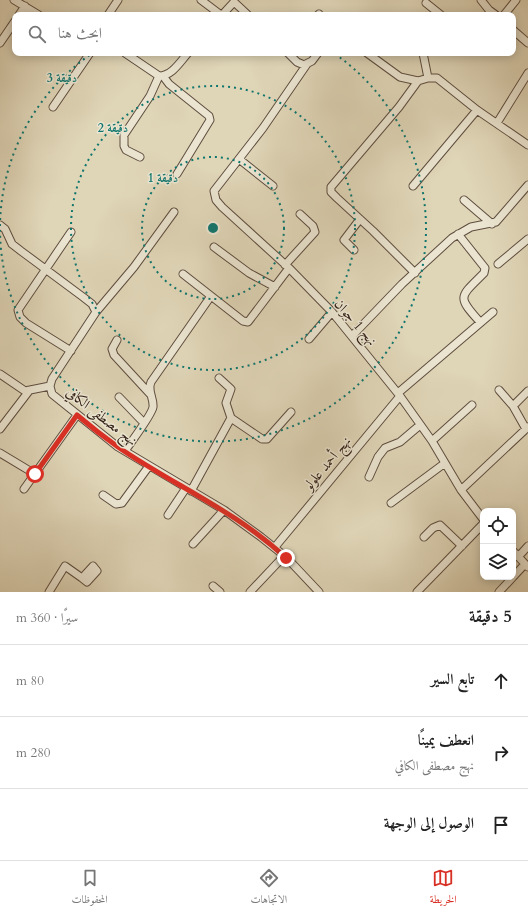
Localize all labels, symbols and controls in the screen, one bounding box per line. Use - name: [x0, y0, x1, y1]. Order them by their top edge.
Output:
- search box: [12, 12, 516, 56]
- icon: search: [26, 23, 48, 45]
- text: ابحث هنا: [58, 23, 102, 43]
- text: 3 دقيقة: [47, 70, 77, 86]
- text: 2 دقيقة: [98, 120, 128, 136]
- text: 1 دقيقة: [148, 170, 178, 186]
- centre of rings: [206, 221, 220, 235]
- street label: نهج 1 جوان: [328, 295, 381, 352]
- street label: نهج مصطفى الكافي: [60, 383, 141, 453]
- street label: نهج أحمد علولو: [297, 432, 358, 498]
- route start: [26, 465, 44, 483]
- map controls: [480, 508, 516, 580]
- button: locate: [480, 508, 516, 544]
- button: layers: [480, 544, 516, 580]
- route end: [277, 549, 295, 567]
- text: 5 دقيقة: [469, 605, 512, 628]
- text: سيرًا · 360 m: [16, 609, 78, 627]
- text: تابع السير: [431, 669, 474, 689]
- icon: ahead: [490, 670, 512, 692]
- text: 80 m: [16, 672, 44, 690]
- text: انعطف يمينًا: [418, 730, 474, 750]
- icon: right: [490, 742, 512, 764]
- text: 280 m: [16, 744, 50, 762]
- text: نهج مصطفى الكافي: [395, 757, 474, 775]
- text: الوصول إلى الوجهة: [384, 813, 474, 833]
- icon: arrive: [490, 814, 512, 836]
- tab: المحفوظات: [71, 867, 108, 910]
- tab: الاتجاهات: [250, 867, 287, 910]
- tab: الخريطة: [430, 867, 457, 910]

